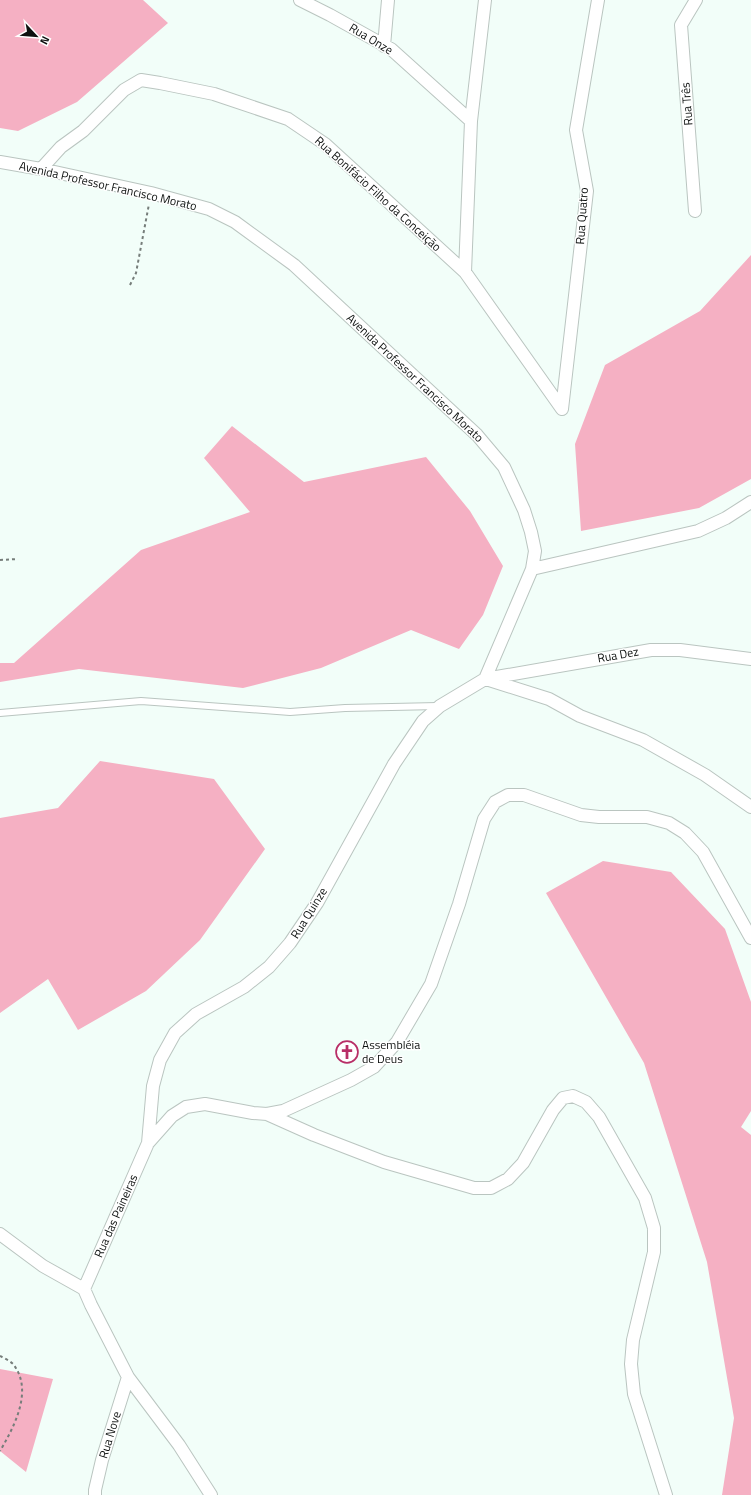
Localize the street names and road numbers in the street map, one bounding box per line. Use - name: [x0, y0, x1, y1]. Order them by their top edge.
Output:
- street label: Rua Onze: [346, 18, 397, 59]
- street label: Rua Três: [675, 81, 697, 126]
- street label: Rua Bonifácio Filho da Conceição: [311, 131, 446, 256]
- street label: Avenida Professor Francisco Morato: [17, 156, 199, 215]
- street label: Rua Quatro: [570, 187, 593, 245]
- street label: Avenida Professor Francisco Morato: [342, 309, 488, 447]
- street label: Rua Dez: [596, 642, 640, 667]
- street label: Rua Quinze: [285, 883, 332, 942]
- street label: Rua das Paineiras: [89, 1171, 143, 1261]
- street label: Rua Nove: [93, 1409, 126, 1461]

